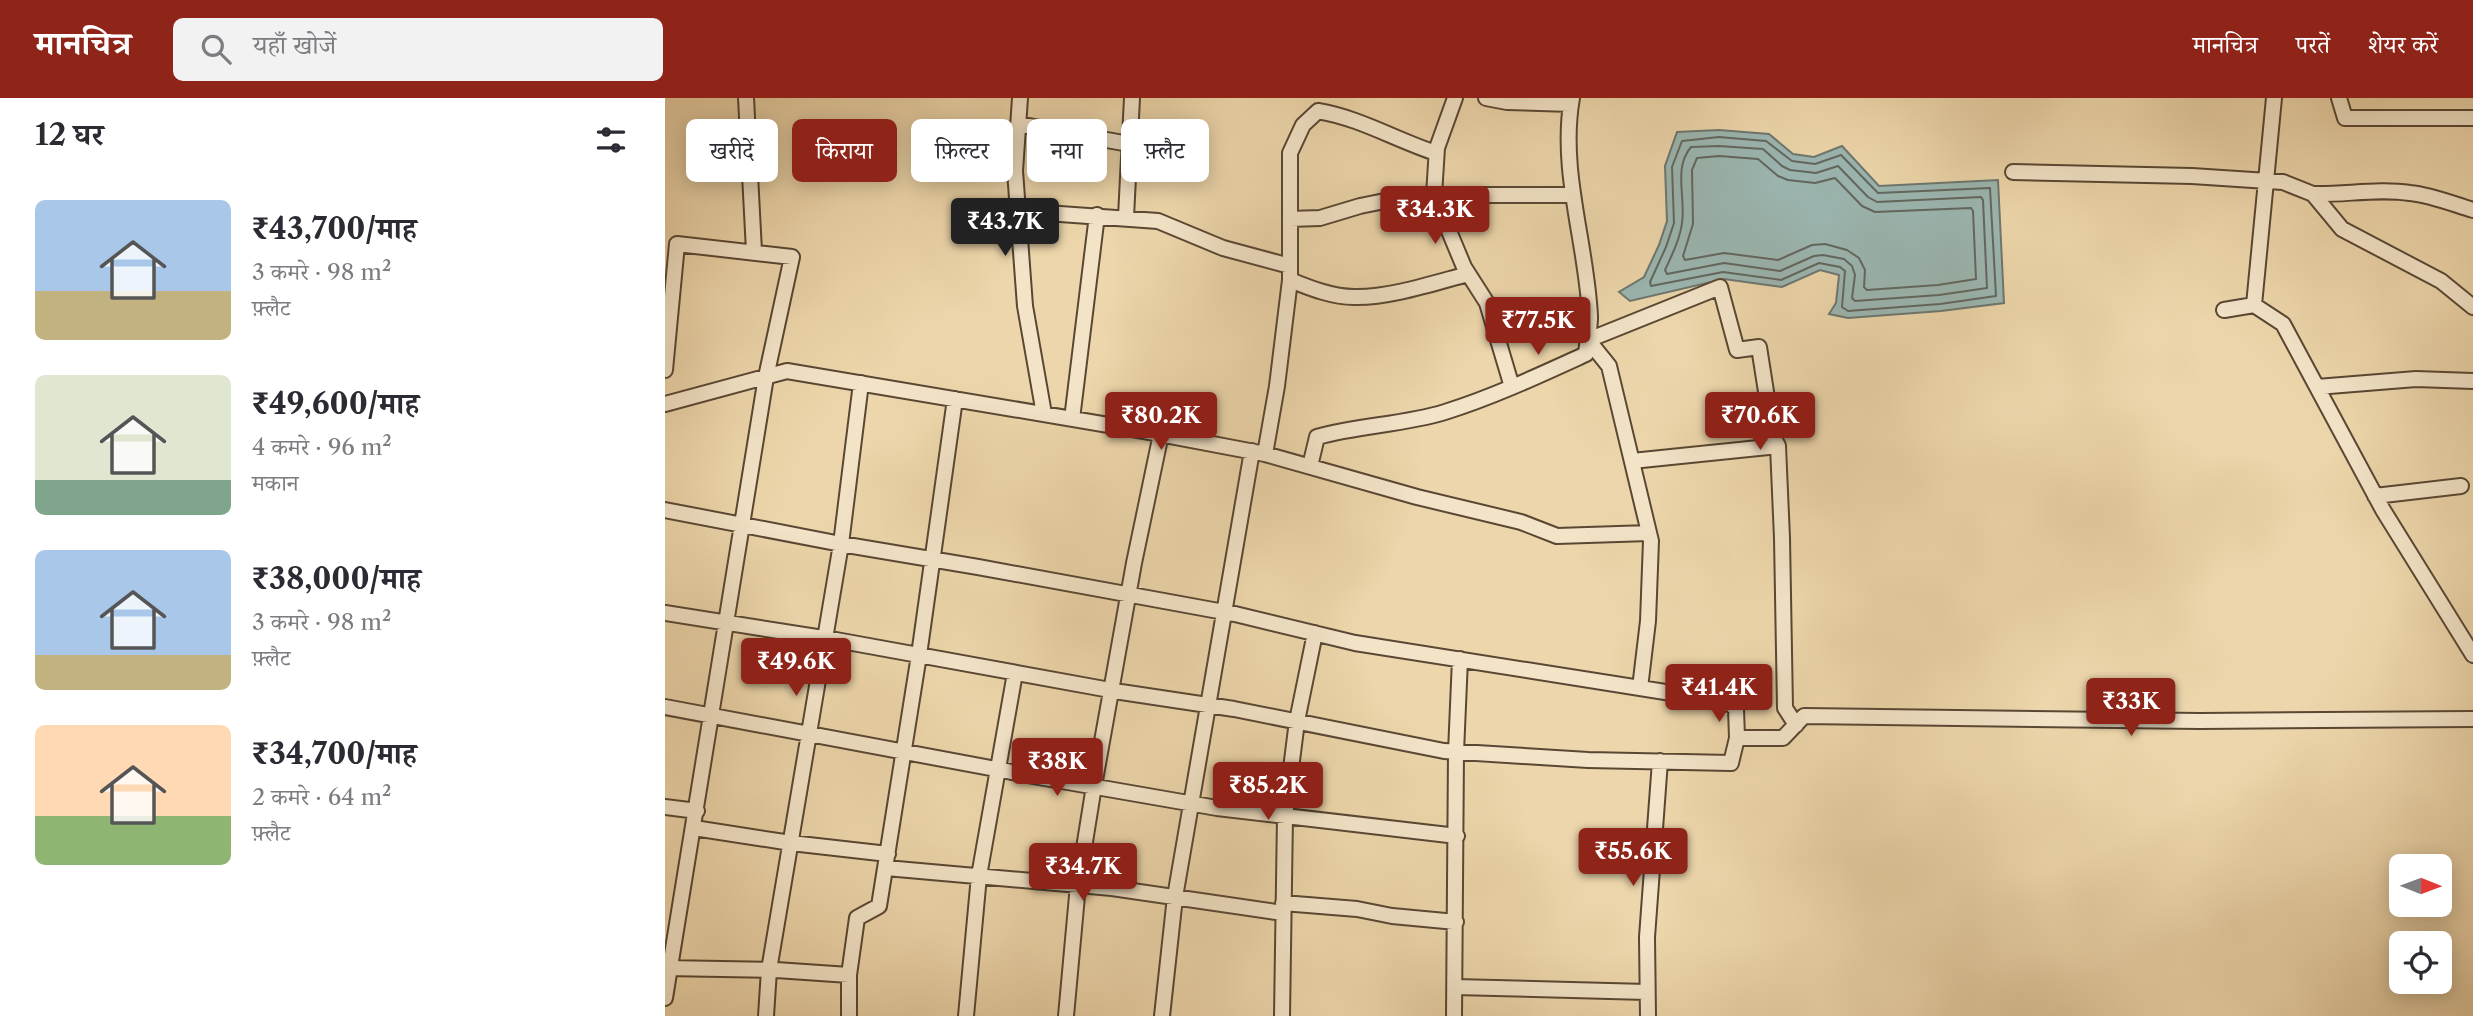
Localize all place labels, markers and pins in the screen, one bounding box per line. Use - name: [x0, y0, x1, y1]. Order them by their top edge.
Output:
- pin: ₹34.3K: [1378, 186, 1492, 246]
- pin: ₹43.7K: [948, 198, 1062, 258]
- pin: ₹77.5K: [1481, 298, 1595, 357]
- pin: ₹80.2K: [1104, 392, 1218, 452]
- pin: ₹70.6K: [1703, 392, 1817, 452]
- pin: ₹49.6K: [739, 638, 853, 698]
- pin: ₹41.4K: [1662, 664, 1776, 724]
- pin: ₹33K: [2090, 678, 2172, 738]
- pin: ₹38K: [1016, 738, 1098, 798]
- pin: ₹85.2K: [1211, 762, 1325, 822]
- pin: ₹55.6K: [1576, 828, 1690, 888]
- pin: ₹34.7K: [1026, 844, 1140, 903]

